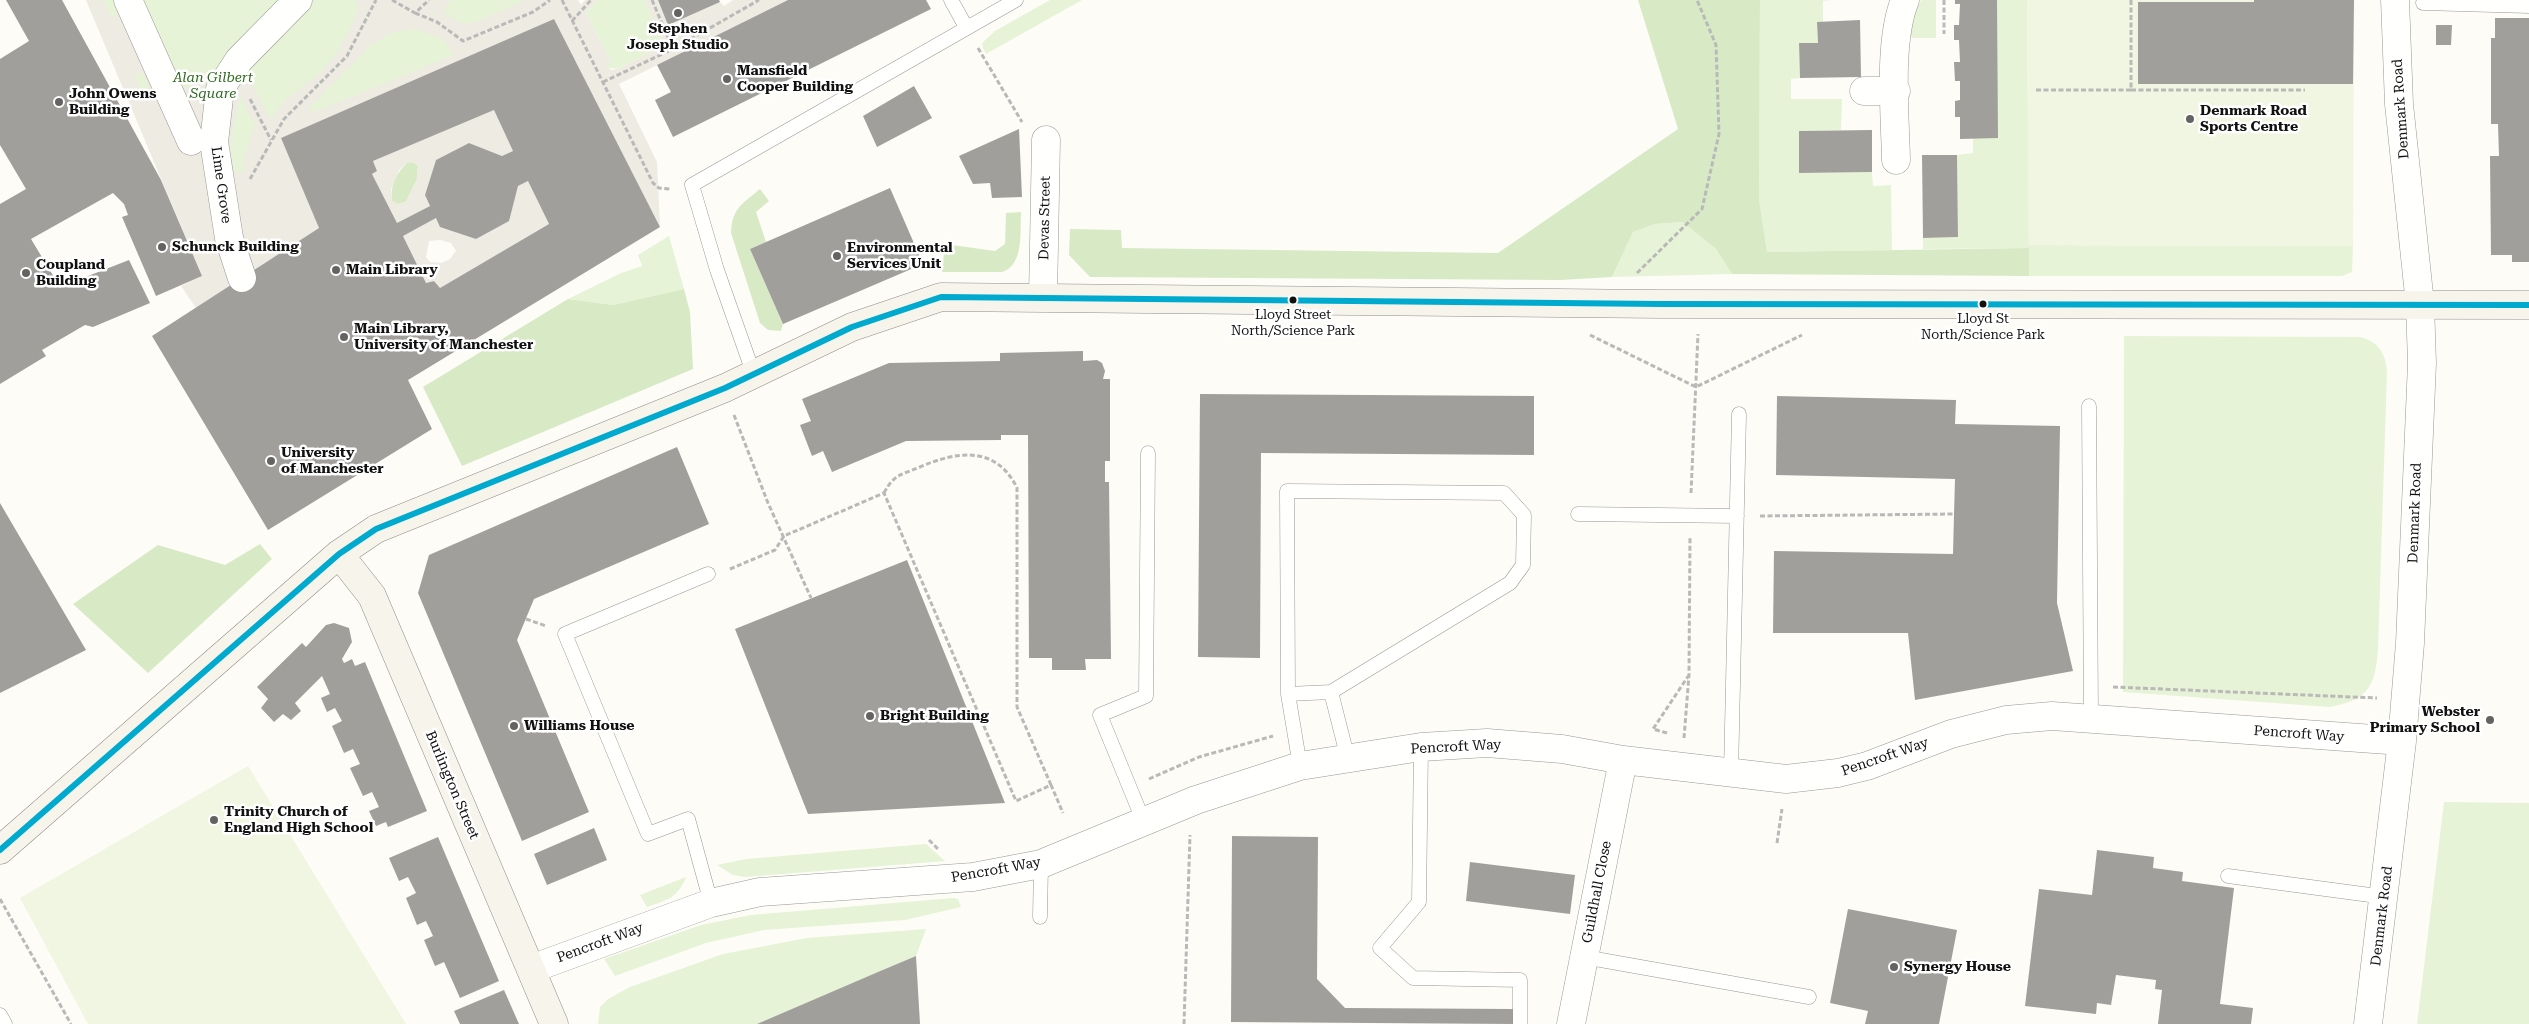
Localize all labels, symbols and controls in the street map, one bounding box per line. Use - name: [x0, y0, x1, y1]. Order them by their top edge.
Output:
- marker: Stephen Joseph Studio: [672, 7, 684, 19]
- place label: Stephen Joseph Studio: [627, 21, 729, 54]
- street label: Denmark Road: [2389, 58, 2413, 160]
- place label: Mansfield Cooper Building: [737, 63, 853, 95]
- park label: Alan Gilbert Square: [173, 70, 253, 102]
- marker: Mansfield Cooper Building: [721, 73, 733, 85]
- place label: John Owens Building: [69, 86, 156, 118]
- marker: John Owens Building: [53, 96, 65, 108]
- place label: Denmark Road Sports Centre: [2200, 103, 2307, 136]
- marker: Denmark Road Sports Centre: [2184, 113, 2196, 125]
- street label: Lime Grove: [207, 145, 235, 225]
- street label: Devas Street: [1036, 176, 1054, 260]
- place label: Schunck Building: [172, 239, 299, 255]
- place label: Environmental Services Unit: [847, 240, 953, 272]
- marker: Schunck Building: [156, 241, 168, 253]
- marker: Environmental Services Unit: [831, 250, 843, 262]
- place label: Coupland Building: [36, 257, 105, 290]
- place label: Main Library: [346, 262, 438, 278]
- marker: Main Library: [330, 264, 342, 276]
- marker: Coupland Building: [20, 267, 32, 279]
- marker: Lloyd Street North/Science Park: [1288, 295, 1298, 305]
- marker: Lloyd St North/Science Park: [1978, 299, 1988, 309]
- place label: Lloyd Street North/Science Park: [1231, 307, 1355, 338]
- place label: Lloyd St North/Science Park: [1921, 311, 2045, 342]
- place label: Main Library, University of Manchester: [354, 321, 533, 354]
- marker: Main Library, University of Manchester: [338, 331, 350, 343]
- place label: University of Manchester: [281, 445, 384, 478]
- marker: University of Manchester: [265, 455, 277, 467]
- street label: Denmark Road: [2405, 462, 2425, 564]
- place label: Webster Primary School: [2370, 704, 2480, 736]
- place label: Bright Building: [880, 708, 989, 724]
- marker: Bright Building: [864, 710, 876, 722]
- marker: Webster Primary School: [2484, 714, 2496, 726]
- place label: Williams House: [524, 718, 635, 734]
- marker: Williams House: [508, 720, 520, 732]
- street label: Pencroft Way: [2253, 722, 2345, 746]
- street label: Burlington Street: [422, 728, 482, 842]
- street label: Pencroft Way: [1839, 734, 1931, 780]
- street label: Pencroft Way: [1410, 736, 1502, 758]
- place label: Trinity Church of England High School: [224, 804, 373, 836]
- marker: Trinity Church of England High School: [208, 814, 220, 826]
- street label: Guildhall Close: [1579, 839, 1615, 945]
- street label: Pencroft Way: [950, 854, 1042, 886]
- street label: Denmark Road: [2368, 865, 2396, 967]
- street label: Pencroft Way: [554, 920, 646, 966]
- place label: Synergy House: [1904, 959, 2011, 975]
- marker: Synergy House: [1888, 961, 1900, 973]

